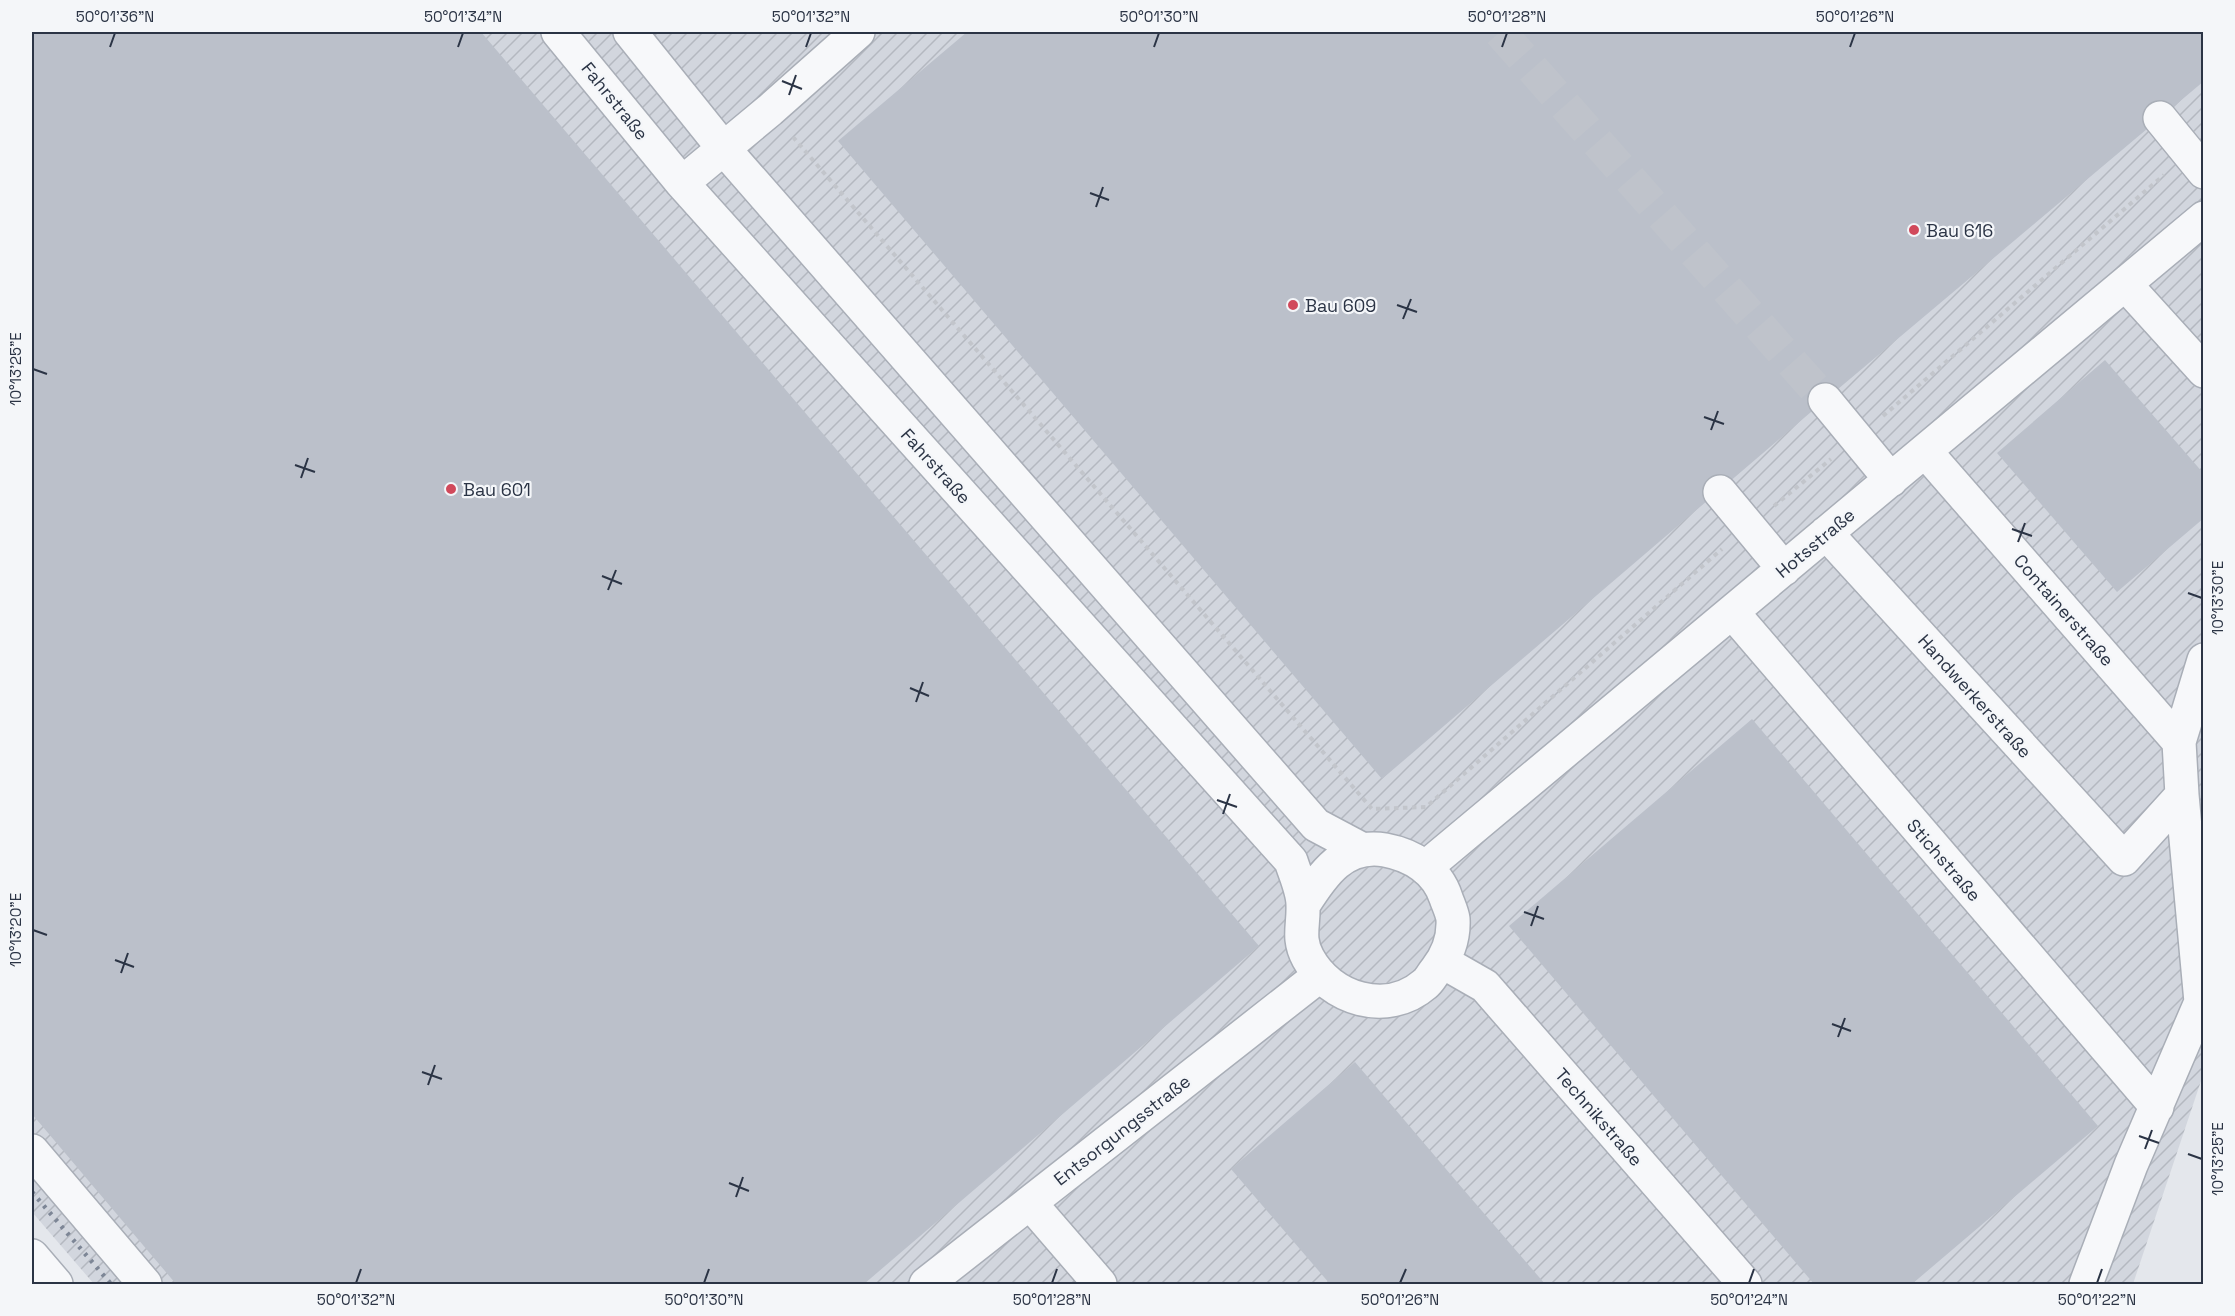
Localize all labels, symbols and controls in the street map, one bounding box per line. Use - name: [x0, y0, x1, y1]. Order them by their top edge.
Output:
- text: 50°01'36"N: [76, 7, 154, 26]
- text: 50°01'34"N: [424, 7, 502, 26]
- text: 50°01'32"N: [772, 7, 850, 26]
- text: 50°01'30"N: [1120, 7, 1198, 26]
- text: 50°01'28"N: [1468, 7, 1546, 26]
- text: 50°01'26"N: [1816, 7, 1894, 26]
- street label: Fahrstraße: [577, 57, 653, 145]
- place label: Bau 616: [1926, 219, 1993, 242]
- marker: Bau 616: [1907, 223, 1921, 237]
- place label: Bau 609: [1305, 294, 1376, 317]
- marker: Bau 609: [1286, 298, 1300, 312]
- text: 10°13'25"E: [6, 332, 25, 406]
- street label: Fahrstraße: [896, 423, 976, 509]
- place label: Bau 601: [463, 478, 531, 501]
- marker: Bau 601: [444, 482, 458, 496]
- street label: Hotsstraße: [1771, 503, 1859, 583]
- street label: Containerstraße: [2009, 549, 2119, 671]
- text: 10°13'30"E: [2208, 561, 2227, 635]
- street label: Handwerkerstraße: [1913, 629, 2037, 763]
- street label: Stichstraße: [1902, 814, 1986, 906]
- text: 10°13'20"E: [6, 893, 25, 967]
- street label: Technikstraße: [1550, 1063, 1648, 1171]
- street label: Entsorgungsstraße: [1049, 1069, 1195, 1191]
- text: 10°13'25"E: [2208, 1122, 2227, 1196]
- text: 50°01'32"N: [317, 1290, 395, 1309]
- text: 50°01'30"N: [665, 1290, 743, 1309]
- text: 50°01'28"N: [1013, 1290, 1091, 1309]
- text: 50°01'26"N: [1361, 1290, 1439, 1309]
- text: 50°01'24"N: [1710, 1290, 1788, 1309]
- text: 50°01'22"N: [2058, 1290, 2136, 1309]

